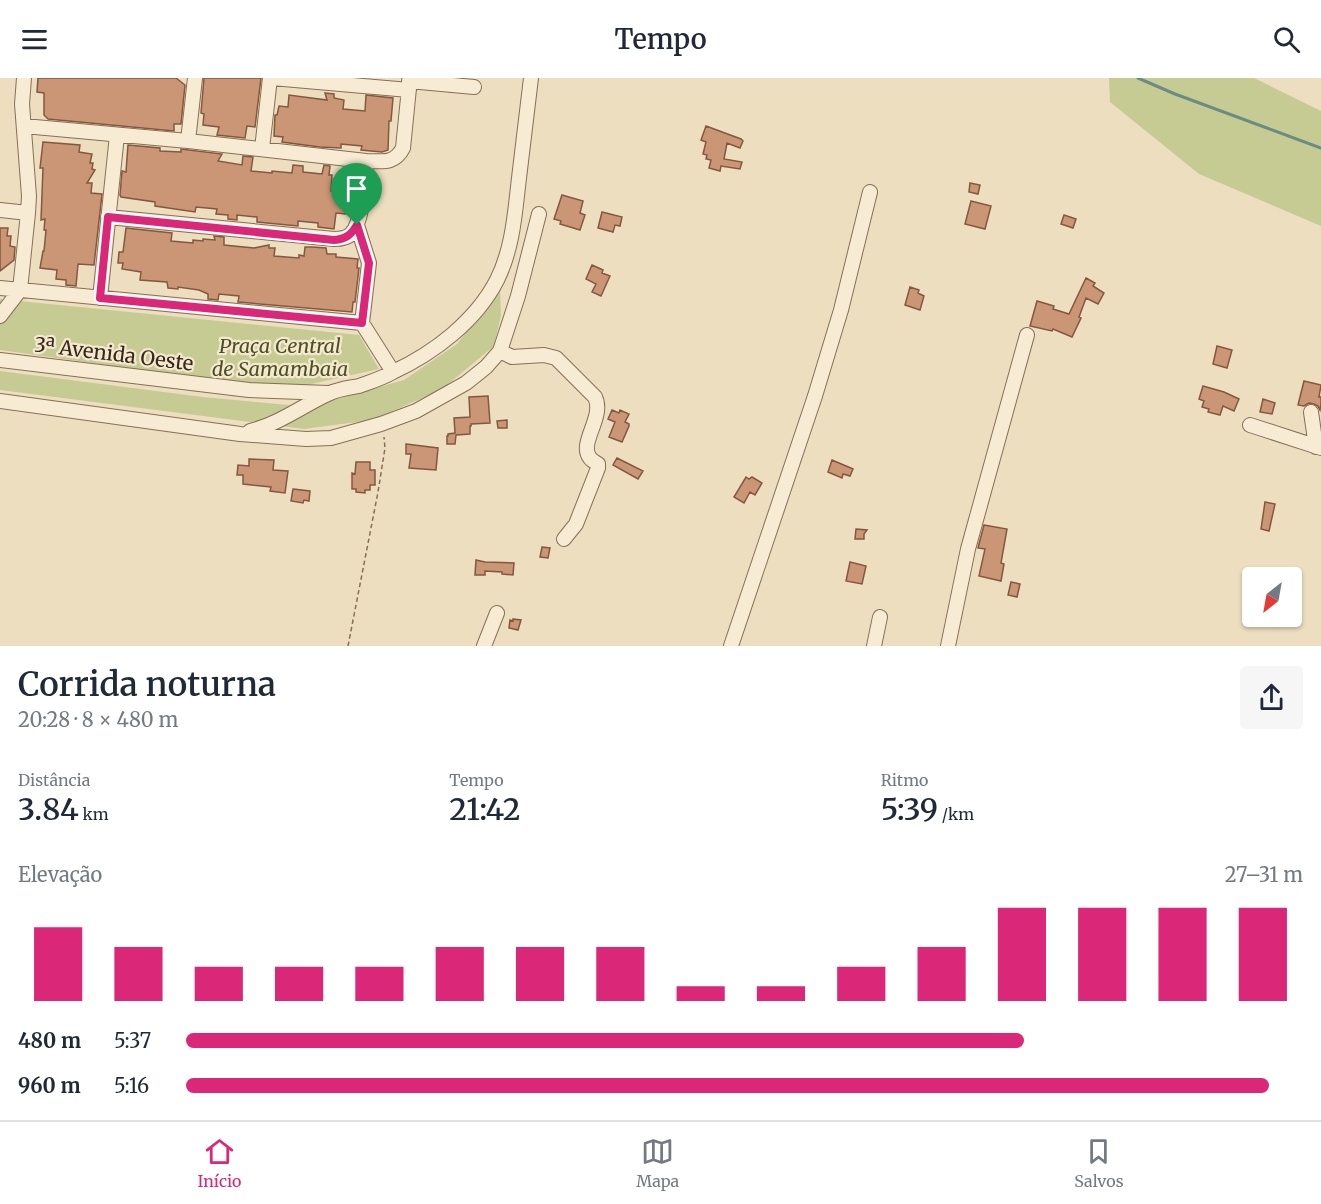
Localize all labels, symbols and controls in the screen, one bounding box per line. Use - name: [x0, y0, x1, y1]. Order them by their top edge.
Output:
- text: Tempo: [614, 22, 707, 56]
- icon: menu: [18, 23, 51, 56]
- icon: search: [1270, 23, 1303, 56]
- pin: [331, 163, 382, 225]
- icon: arrive: [340, 172, 373, 205]
- street label: 3ª Avenida Oeste: [33, 331, 195, 376]
- park label: Praça Central de Samambaia: [212, 333, 348, 381]
- north arrow: [1242, 567, 1302, 627]
- map controls: [1242, 567, 1302, 627]
- text: Corrida noturna: [18, 664, 276, 705]
- button: share: [1240, 666, 1303, 729]
- text: 20:28 · 8 × 480 m: [18, 707, 178, 732]
- text: Distância: [18, 770, 90, 790]
- text: Tempo: [449, 770, 503, 790]
- text: Ritmo: [881, 770, 928, 790]
- text: 3.84: [18, 790, 79, 828]
- text: 21:42: [449, 790, 520, 828]
- text: 5:39: [881, 790, 938, 828]
- text: km: [79, 804, 109, 824]
- text: /km: [938, 804, 974, 824]
- text: Elevação: [18, 862, 102, 887]
- text: 27–31 m: [1225, 862, 1303, 887]
- text: 480 m: [18, 1028, 81, 1053]
- text: 5:37: [114, 1028, 151, 1053]
- text: 960 m: [18, 1073, 81, 1098]
- text: 5:16: [114, 1073, 149, 1098]
- tab: Início: [197, 1135, 241, 1191]
- tab: Mapa: [636, 1135, 679, 1191]
- tab: Salvos: [1074, 1135, 1124, 1191]

